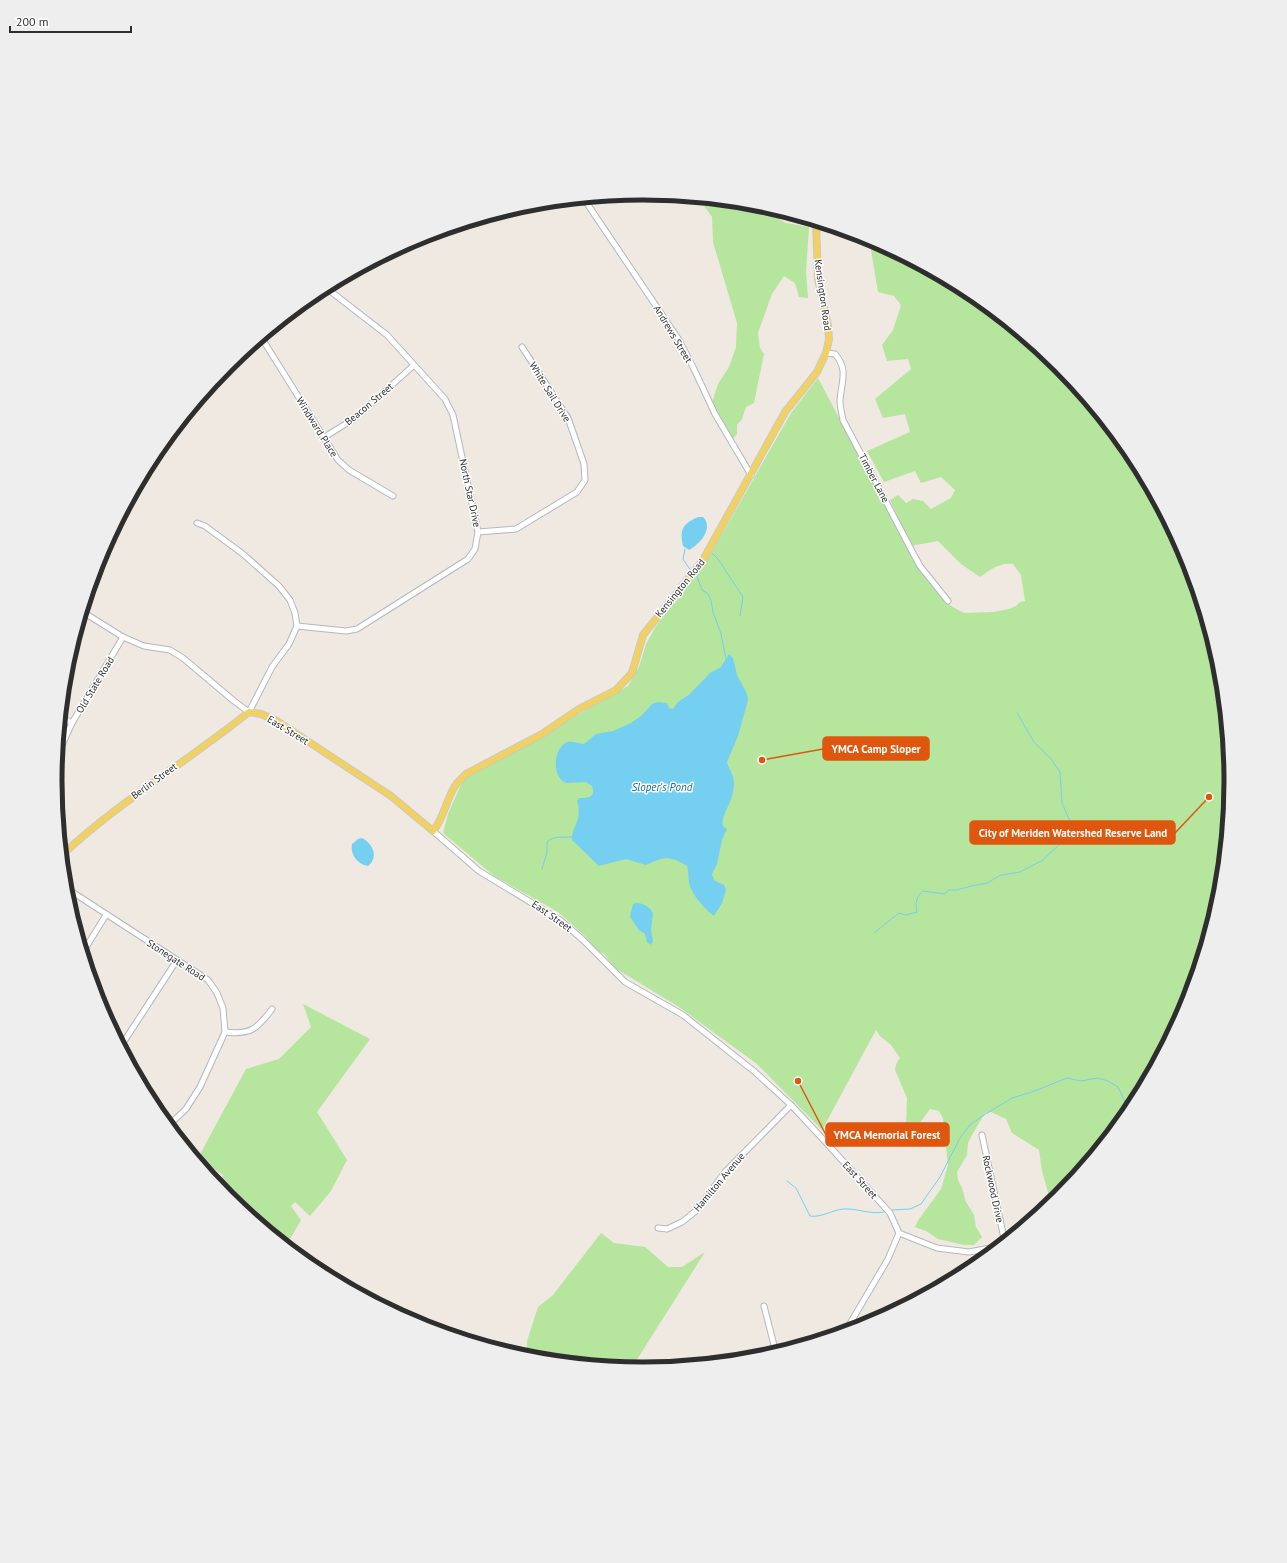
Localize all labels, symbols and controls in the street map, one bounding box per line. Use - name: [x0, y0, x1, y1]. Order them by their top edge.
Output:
- scale bar: [10, 8, 131, 34]
- text: 200 m: [16, 14, 49, 29]
- street label: Kensington Road: [812, 259, 834, 331]
- street label: Andrews Street: [651, 303, 696, 366]
- street label: White Sail Drive: [526, 360, 574, 424]
- street label: Beacon Street: [342, 380, 396, 428]
- street label: Windward Place: [293, 395, 341, 459]
- street label: Timber Lane: [856, 451, 892, 505]
- street label: North Star Drive: [456, 458, 484, 528]
- street label: Kensington Road: [652, 556, 708, 620]
- street label: Old State Road: [73, 654, 117, 716]
- street label: East Street: [265, 713, 312, 748]
- callout: YMCA Camp Sloper: [823, 737, 929, 760]
- text: YMCA Camp Sloper: [830, 742, 921, 756]
- street label: Berlin Street: [128, 760, 180, 802]
- water label: Sloper's Pond: [632, 780, 693, 794]
- callout: City of Meriden Watershed Reserve Land: [970, 821, 1175, 844]
- text: City of Meriden Watershed Reserve Land: [979, 826, 1167, 840]
- street label: East Street: [529, 897, 575, 935]
- street label: Stonegate Road: [144, 936, 208, 984]
- callout: YMCA Memorial Forest: [826, 1123, 949, 1146]
- text: YMCA Memorial Forest: [833, 1128, 941, 1142]
- street label: Hamilton Avenue: [691, 1150, 747, 1214]
- street label: Rockwood Drive: [980, 1154, 1006, 1224]
- street label: East Street: [840, 1159, 881, 1202]

